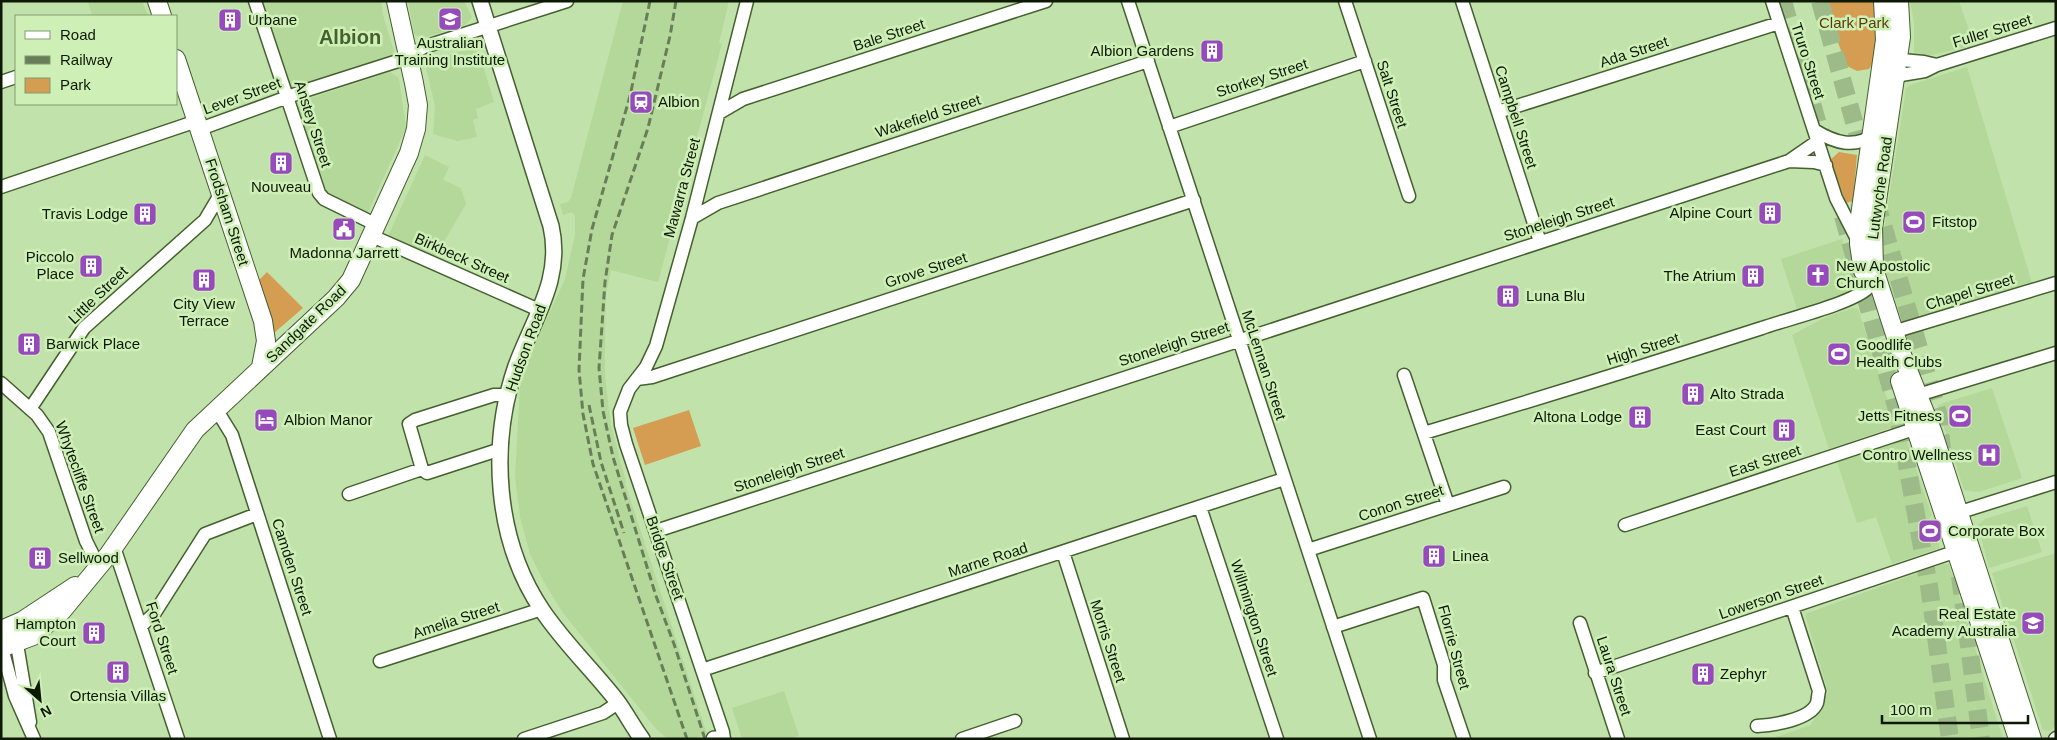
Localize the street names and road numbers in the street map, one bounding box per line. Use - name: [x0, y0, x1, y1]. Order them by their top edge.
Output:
- street label: Fuller Street: [1950, 10, 2034, 51]
- street label: Bale Street: [851, 15, 928, 54]
- street label: Truro Street: [1788, 20, 1829, 102]
- street label: Ada Street: [1598, 32, 1671, 71]
- street label: Storkey Street: [1214, 55, 1310, 100]
- street label: Salt Street: [1374, 58, 1412, 131]
- street label: Campbell Street: [1492, 63, 1541, 171]
- street label: Lever Street: [201, 73, 284, 117]
- street label: Anstey Street: [291, 78, 336, 170]
- street label: Wakefield Street: [873, 90, 983, 141]
- street label: Mawarra Street: [660, 135, 703, 240]
- street label: Lutwyche Road: [1864, 136, 1895, 240]
- street label: Frodsham Street: [202, 156, 253, 268]
- street label: Stoneleigh Street: [1501, 192, 1617, 244]
- street label: Birkbeck Street: [412, 229, 513, 286]
- street label: Grove Street: [883, 248, 970, 291]
- street label: Little Street: [64, 262, 131, 327]
- street label: Chapel Street: [1924, 270, 2017, 313]
- street label: Sandgate Road: [262, 281, 349, 366]
- street label: Hudson Road: [502, 302, 549, 394]
- street label: McLennan Street: [1239, 308, 1290, 423]
- street label: Stoneleigh Street: [1116, 317, 1232, 369]
- street label: High Street: [1605, 329, 1682, 368]
- street label: Whytecliffe Street: [52, 419, 109, 536]
- street label: East Street: [1727, 441, 1804, 480]
- street label: Stoneleigh Street: [731, 443, 847, 495]
- street label: Conon Street: [1356, 481, 1446, 524]
- street label: Bridge Street: [643, 514, 688, 603]
- street label: Camden Street: [269, 516, 316, 618]
- street label: Marne Road: [946, 539, 1030, 580]
- street label: Willmington Street: [1228, 557, 1282, 679]
- street label: Lowerson Street: [1716, 570, 1826, 622]
- street label: Amelia Street: [410, 597, 502, 642]
- street label: Morris Street: [1087, 597, 1130, 685]
- street label: Ford Street: [143, 600, 182, 677]
- street label: Florrie Street: [1435, 603, 1474, 692]
- street label: Laura Street: [1594, 634, 1636, 719]

